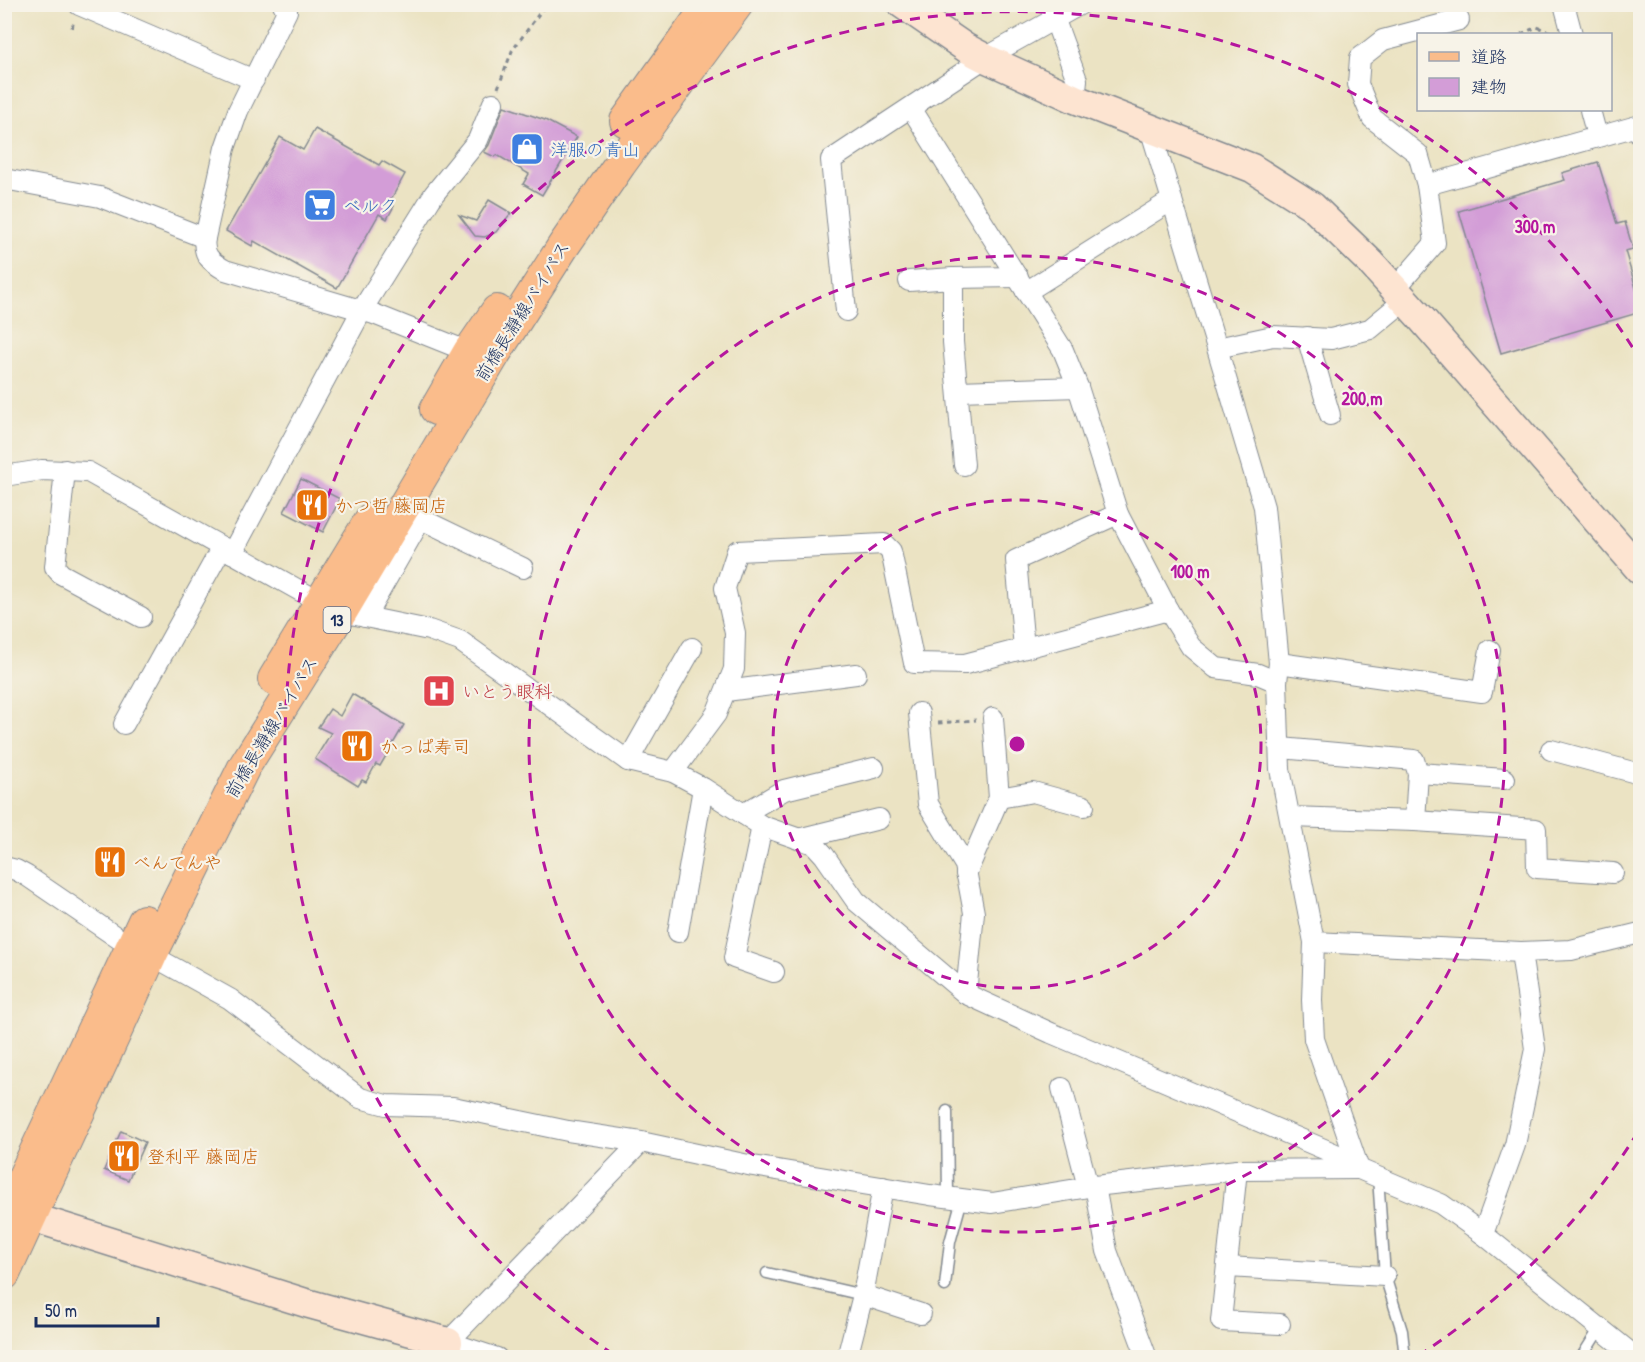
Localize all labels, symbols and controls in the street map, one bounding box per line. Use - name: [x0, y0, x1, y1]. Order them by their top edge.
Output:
- legend: [1417, 33, 1612, 111]
- text: 道路: [1471, 44, 1507, 69]
- text: 建物: [1471, 74, 1507, 99]
- shop icon: 洋服の青山: [509, 131, 545, 167]
- place label: 洋服の青山: [550, 137, 640, 162]
- supermarket icon: ベルク: [302, 187, 338, 223]
- place label: ベルク: [343, 193, 397, 218]
- text: 300 m: [1515, 214, 1555, 239]
- street label: 前橋長瀞線バイパス: [469, 236, 575, 386]
- text: 200 m: [1342, 386, 1382, 411]
- restaurant icon: かつ哲 藤岡店: [294, 487, 330, 523]
- place label: かつ哲 藤岡店: [335, 493, 447, 518]
- text: 100 m: [1170, 559, 1210, 584]
- road number: 13: [324, 607, 350, 633]
- street label: 前橋長瀞線バイパス: [219, 651, 323, 803]
- hospital icon: いとう眼科: [421, 673, 457, 709]
- place label: いとう眼科: [462, 679, 552, 704]
- restaurant icon: かっぱ寿司: [339, 728, 375, 764]
- place label: かっぱ寿司: [380, 734, 470, 759]
- centre of rings: [1007, 734, 1027, 754]
- restaurant icon: べんてんや: [92, 844, 128, 880]
- place label: べんてんや: [133, 850, 222, 875]
- restaurant icon: 登利平 藤岡店: [106, 1138, 142, 1174]
- place label: 登利平 藤岡店: [147, 1144, 259, 1169]
- scale bar: [36, 1290, 158, 1328]
- text: 50 m: [45, 1298, 77, 1323]

